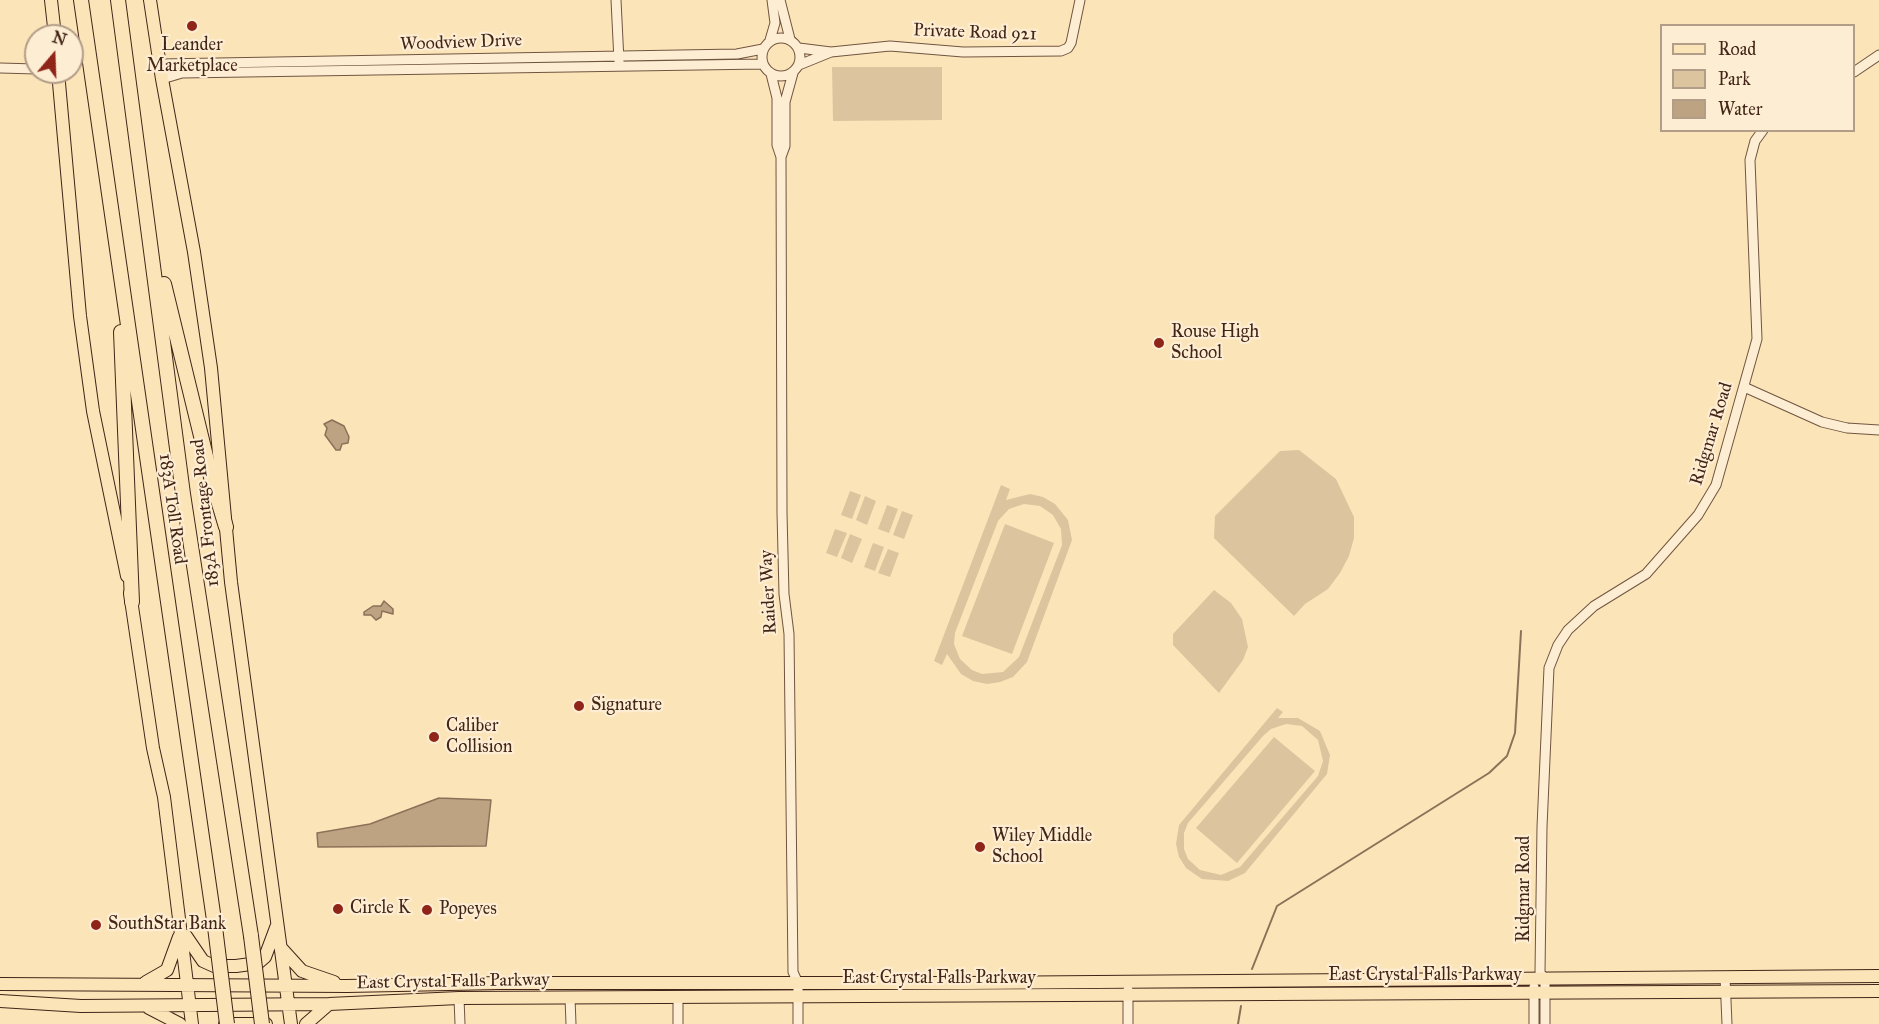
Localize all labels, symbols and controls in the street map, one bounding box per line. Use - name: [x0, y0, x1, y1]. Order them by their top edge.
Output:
- marker: Leander Marketplace: [185, 19, 199, 33]
- street label: Private Road 921: [913, 20, 1037, 46]
- north arrow: [24, 24, 84, 84]
- legend: [1660, 24, 1855, 132]
- text: N: [50, 27, 69, 50]
- street label: Woodview Drive: [400, 30, 522, 56]
- place label: Leander Marketplace: [146, 35, 238, 78]
- text: Road: [1718, 38, 1756, 60]
- text: Park: [1718, 68, 1751, 90]
- text: Water: [1718, 98, 1762, 120]
- place label: Rouse High School: [1171, 322, 1259, 364]
- marker: Rouse High School: [1152, 336, 1166, 350]
- street label: Ridgmar Road: [1686, 380, 1738, 488]
- street label: 183A Frontage Road: [187, 438, 225, 588]
- street label: 183A Toll Road: [154, 452, 190, 566]
- street label: Raider Way: [756, 549, 782, 635]
- place label: Signature: [591, 695, 662, 717]
- marker: Signature: [572, 699, 586, 713]
- place label: Caliber Collision: [446, 716, 512, 758]
- marker: Caliber Collision: [427, 730, 441, 744]
- place label: Wiley Middle School: [992, 826, 1092, 868]
- street label: Ridgmar Road: [1514, 836, 1536, 942]
- marker: Wiley Middle School: [973, 840, 987, 854]
- place label: Circle K: [350, 898, 410, 920]
- place label: Popeyes: [439, 899, 497, 921]
- marker: Circle K: [331, 902, 345, 916]
- marker: Popeyes: [420, 903, 434, 917]
- place label: SouthStar Bank: [108, 914, 226, 936]
- marker: SouthStar Bank: [89, 918, 103, 932]
- street label: East Crystal Falls Parkway: [1328, 965, 1522, 987]
- street label: East Crystal Falls Parkway: [842, 968, 1036, 990]
- street label: East Crystal Falls Parkway: [356, 970, 550, 994]

